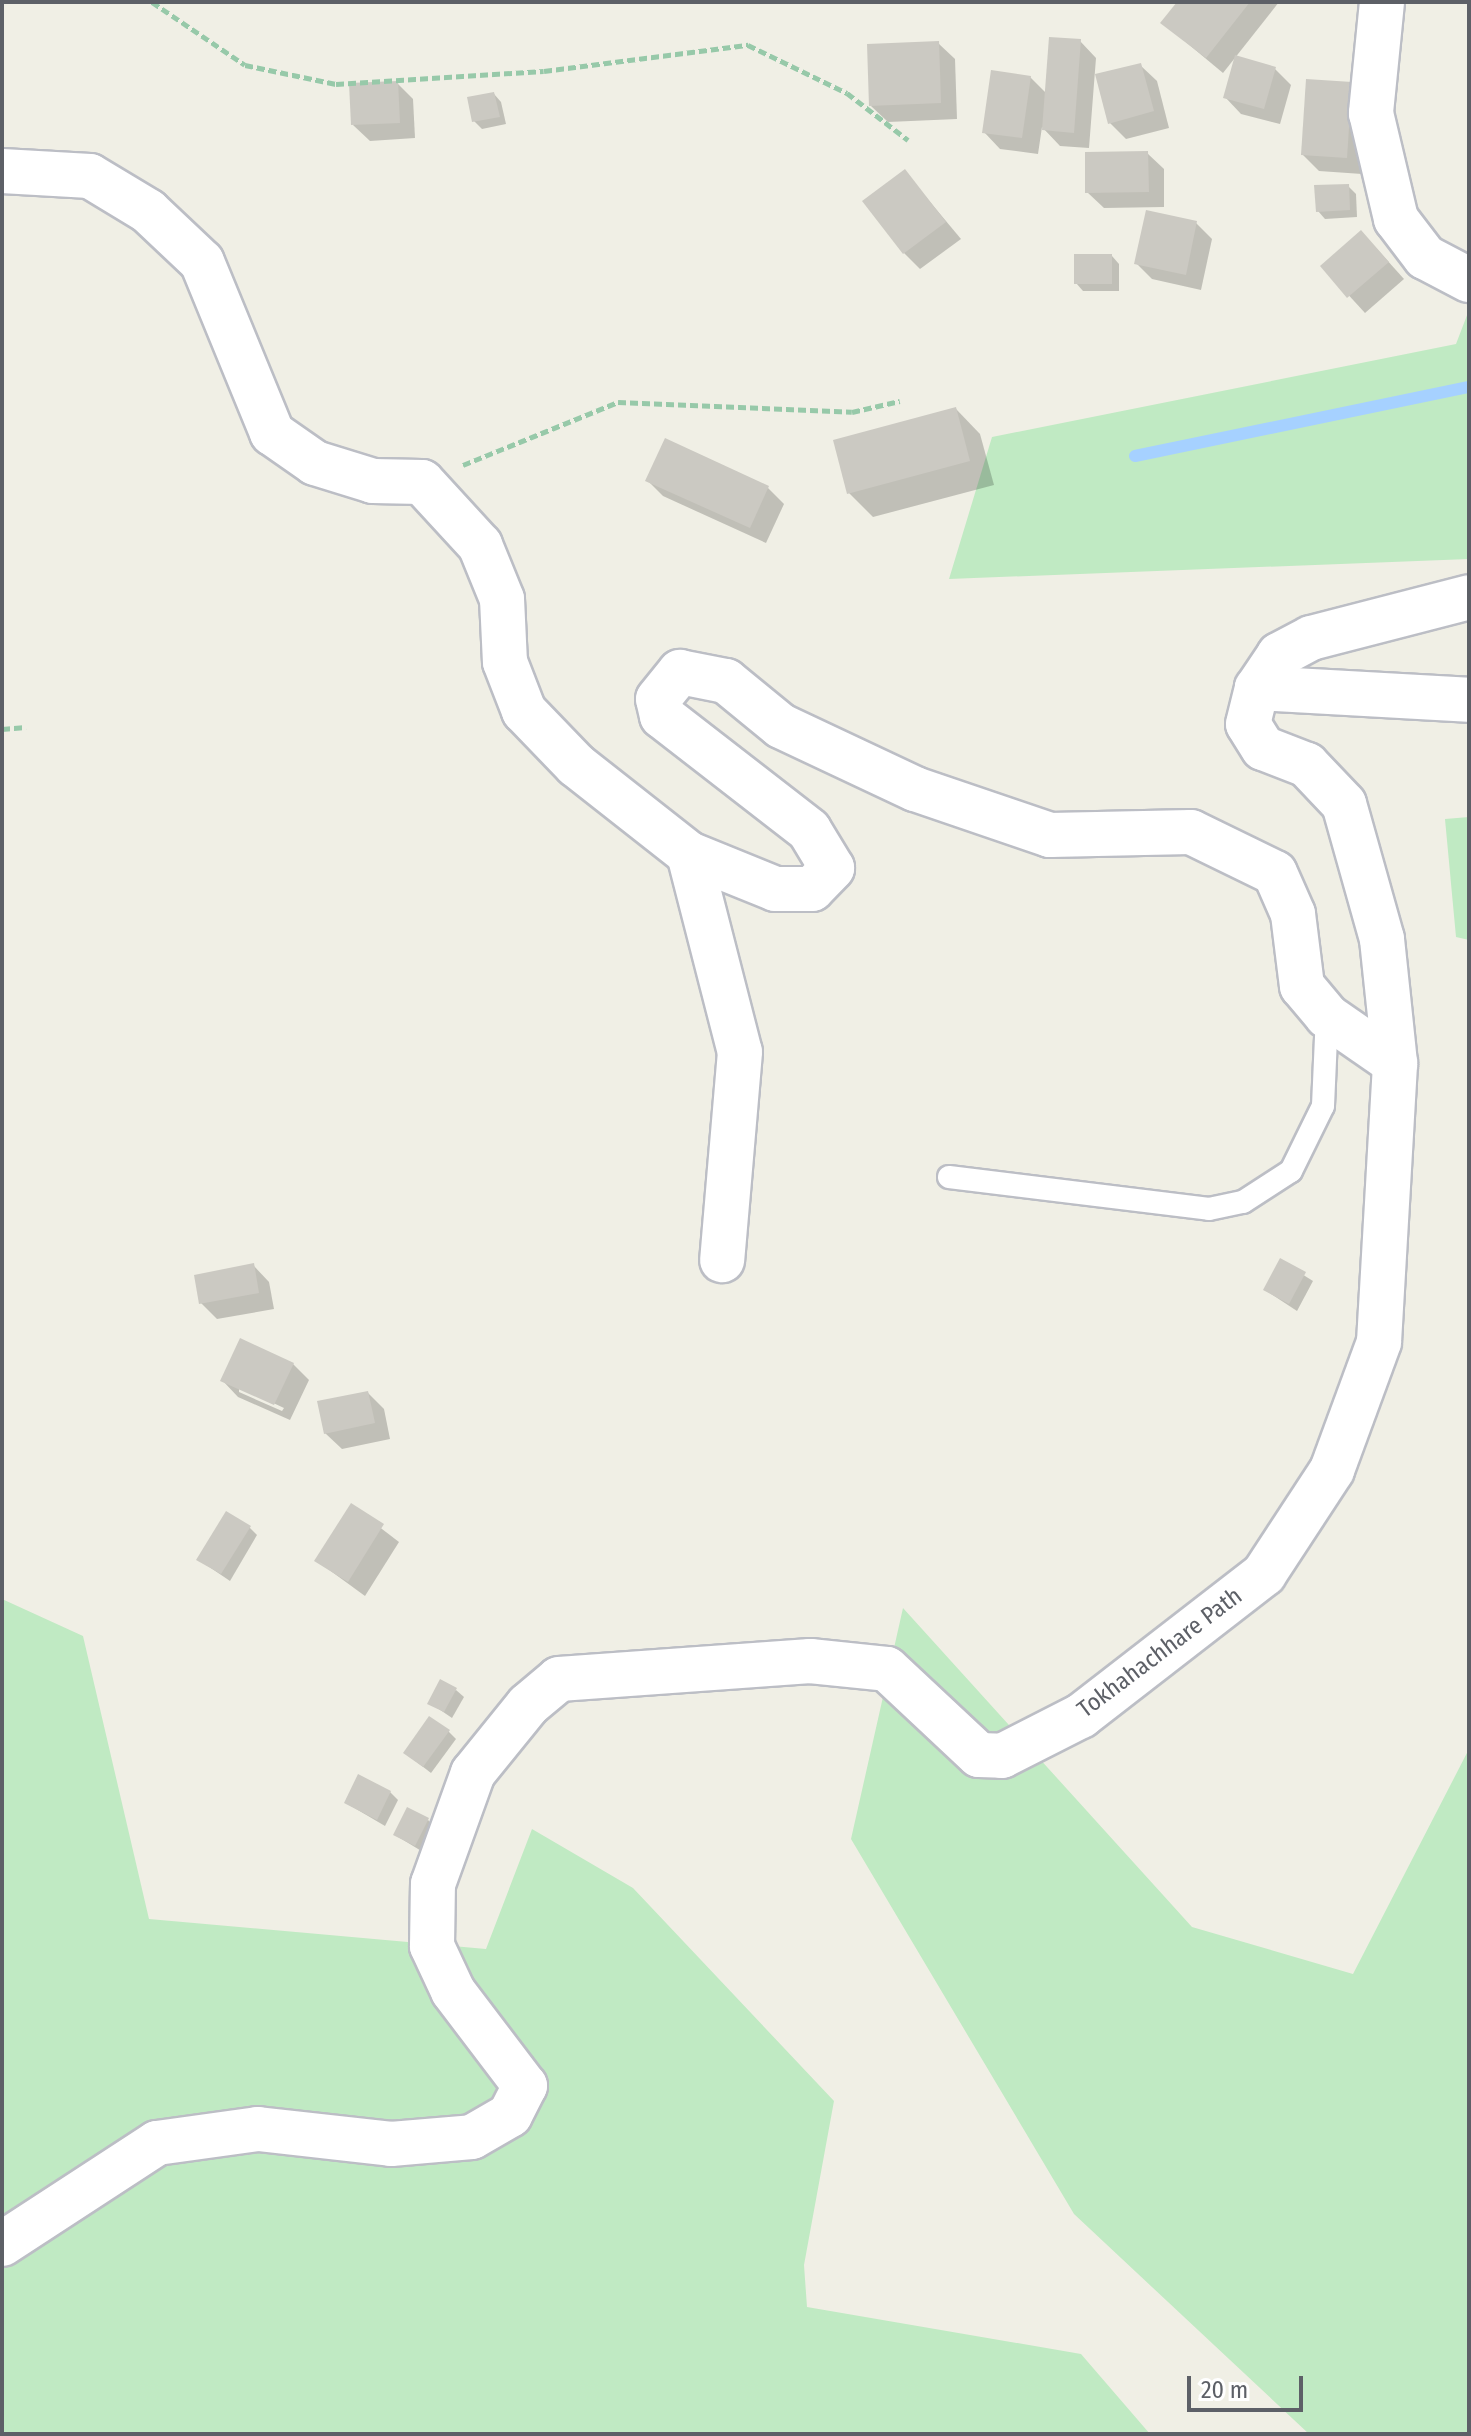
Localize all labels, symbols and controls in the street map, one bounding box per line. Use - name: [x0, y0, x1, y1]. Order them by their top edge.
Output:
- street label: Tokhahachhare Path: [1072, 1582, 1248, 1724]
- scale bar: [1191, 2360, 1307, 2410]
- text: 20 m: [1201, 2376, 1248, 2404]

